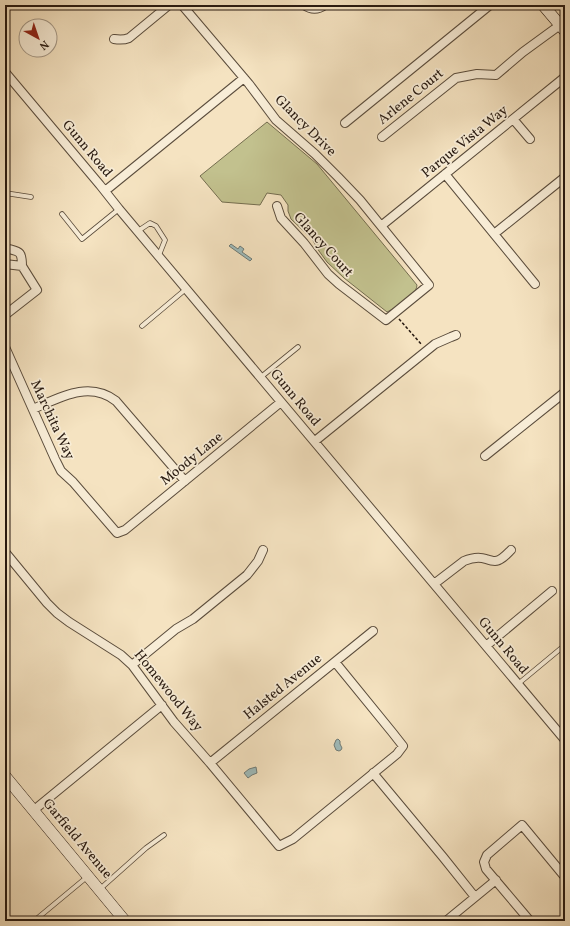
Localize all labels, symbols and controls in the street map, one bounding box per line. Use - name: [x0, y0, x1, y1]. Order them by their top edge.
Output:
- north arrow: [18, 18, 58, 58]
- text: N: [36, 36, 51, 53]
- street label: Arlene Court: [374, 65, 448, 129]
- street label: Glancy Drive: [270, 91, 340, 161]
- street label: Parque Vista Way: [418, 101, 513, 183]
- street label: Gunn Road: [57, 116, 117, 182]
- street label: Glancy Court: [289, 208, 357, 282]
- street label: Gunn Road: [265, 365, 325, 431]
- street label: Marchita Way: [25, 377, 79, 463]
- street label: Moody Lane: [157, 428, 228, 490]
- street label: Gunn Road: [473, 613, 533, 679]
- street label: Homewood Way: [129, 646, 207, 736]
- street label: Halsted Avenue: [240, 649, 326, 724]
- street label: Garfield Avenue: [38, 795, 116, 883]

